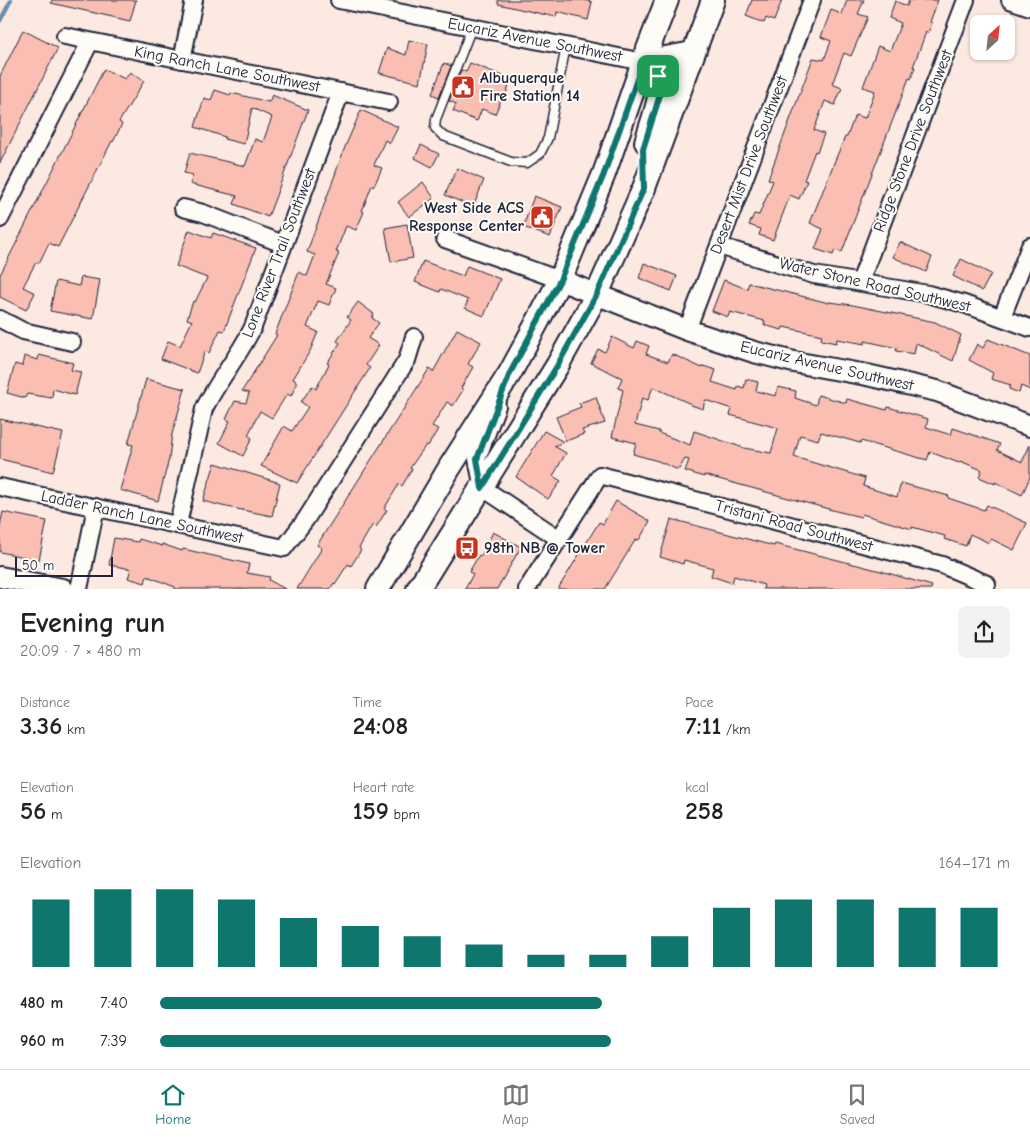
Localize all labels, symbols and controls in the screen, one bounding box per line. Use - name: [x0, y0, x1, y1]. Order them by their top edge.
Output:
- street label: Eucariz Avenue Southwest: [446, 14, 624, 66]
- north arrow: [970, 15, 1015, 60]
- map controls: [970, 15, 1015, 60]
- street label: King Ranch Lane Southwest: [133, 42, 322, 96]
- street label: Ridge Stone Drive Southwest: [870, 47, 956, 235]
- pin: [637, 55, 679, 97]
- icon: arrive: [644, 62, 672, 90]
- place label: Albuquerque Fire Station 14: [480, 69, 580, 105]
- street label: Desert Mist Drive Southwest: [707, 73, 792, 257]
- public building icon: Albuquerque Fire Station 14: [450, 74, 476, 100]
- street label: Lone River Trail Southwest: [238, 165, 320, 340]
- place label: West Side ACS Response Center: [409, 199, 525, 235]
- public building icon: West Side ACS Response Center: [529, 204, 555, 230]
- street label: Water Stone Road Southwest: [778, 254, 973, 316]
- street label: Eucariz Avenue Southwest: [739, 337, 916, 395]
- street label: Ladder Ranch Lane Southwest: [39, 487, 245, 547]
- street label: Tristani Road Southwest: [713, 496, 875, 556]
- bus stop icon: 98th NB @ Tower: [454, 535, 480, 561]
- place label: 98th NB @ Tower: [484, 539, 605, 557]
- scale bar: [15, 554, 112, 577]
- text: 50 m: [22, 557, 54, 574]
- button: share: [958, 606, 1010, 658]
- text: Evening run: [20, 607, 165, 639]
- text: 20:09 · 7 × 480 m: [20, 642, 141, 660]
- text: Distance: [20, 694, 70, 711]
- text: Time: [353, 694, 382, 711]
- text: Pace: [685, 694, 714, 711]
- text: 3.36: [20, 711, 62, 740]
- text: 24:08: [353, 711, 408, 740]
- text: 7:11: [685, 711, 721, 740]
- text: km: [62, 721, 85, 738]
- text: /km: [721, 721, 751, 738]
- text: Elevation: [20, 779, 74, 796]
- text: Heart rate: [353, 779, 414, 796]
- text: kcal: [685, 779, 709, 796]
- text: 56: [20, 796, 46, 825]
- text: 159: [353, 796, 389, 825]
- text: 258: [685, 796, 724, 825]
- text: m: [46, 806, 63, 823]
- text: bpm: [389, 806, 420, 823]
- text: Elevation: [20, 854, 81, 872]
- text: 164–171 m: [939, 854, 1010, 872]
- text: 480 m: [20, 994, 63, 1012]
- text: 7:40: [100, 994, 128, 1012]
- text: 960 m: [20, 1032, 64, 1050]
- text: 7:39: [100, 1032, 127, 1050]
- tab: Home: [155, 1081, 191, 1128]
- tab: Map: [502, 1081, 530, 1128]
- tab: Saved: [840, 1081, 875, 1128]

